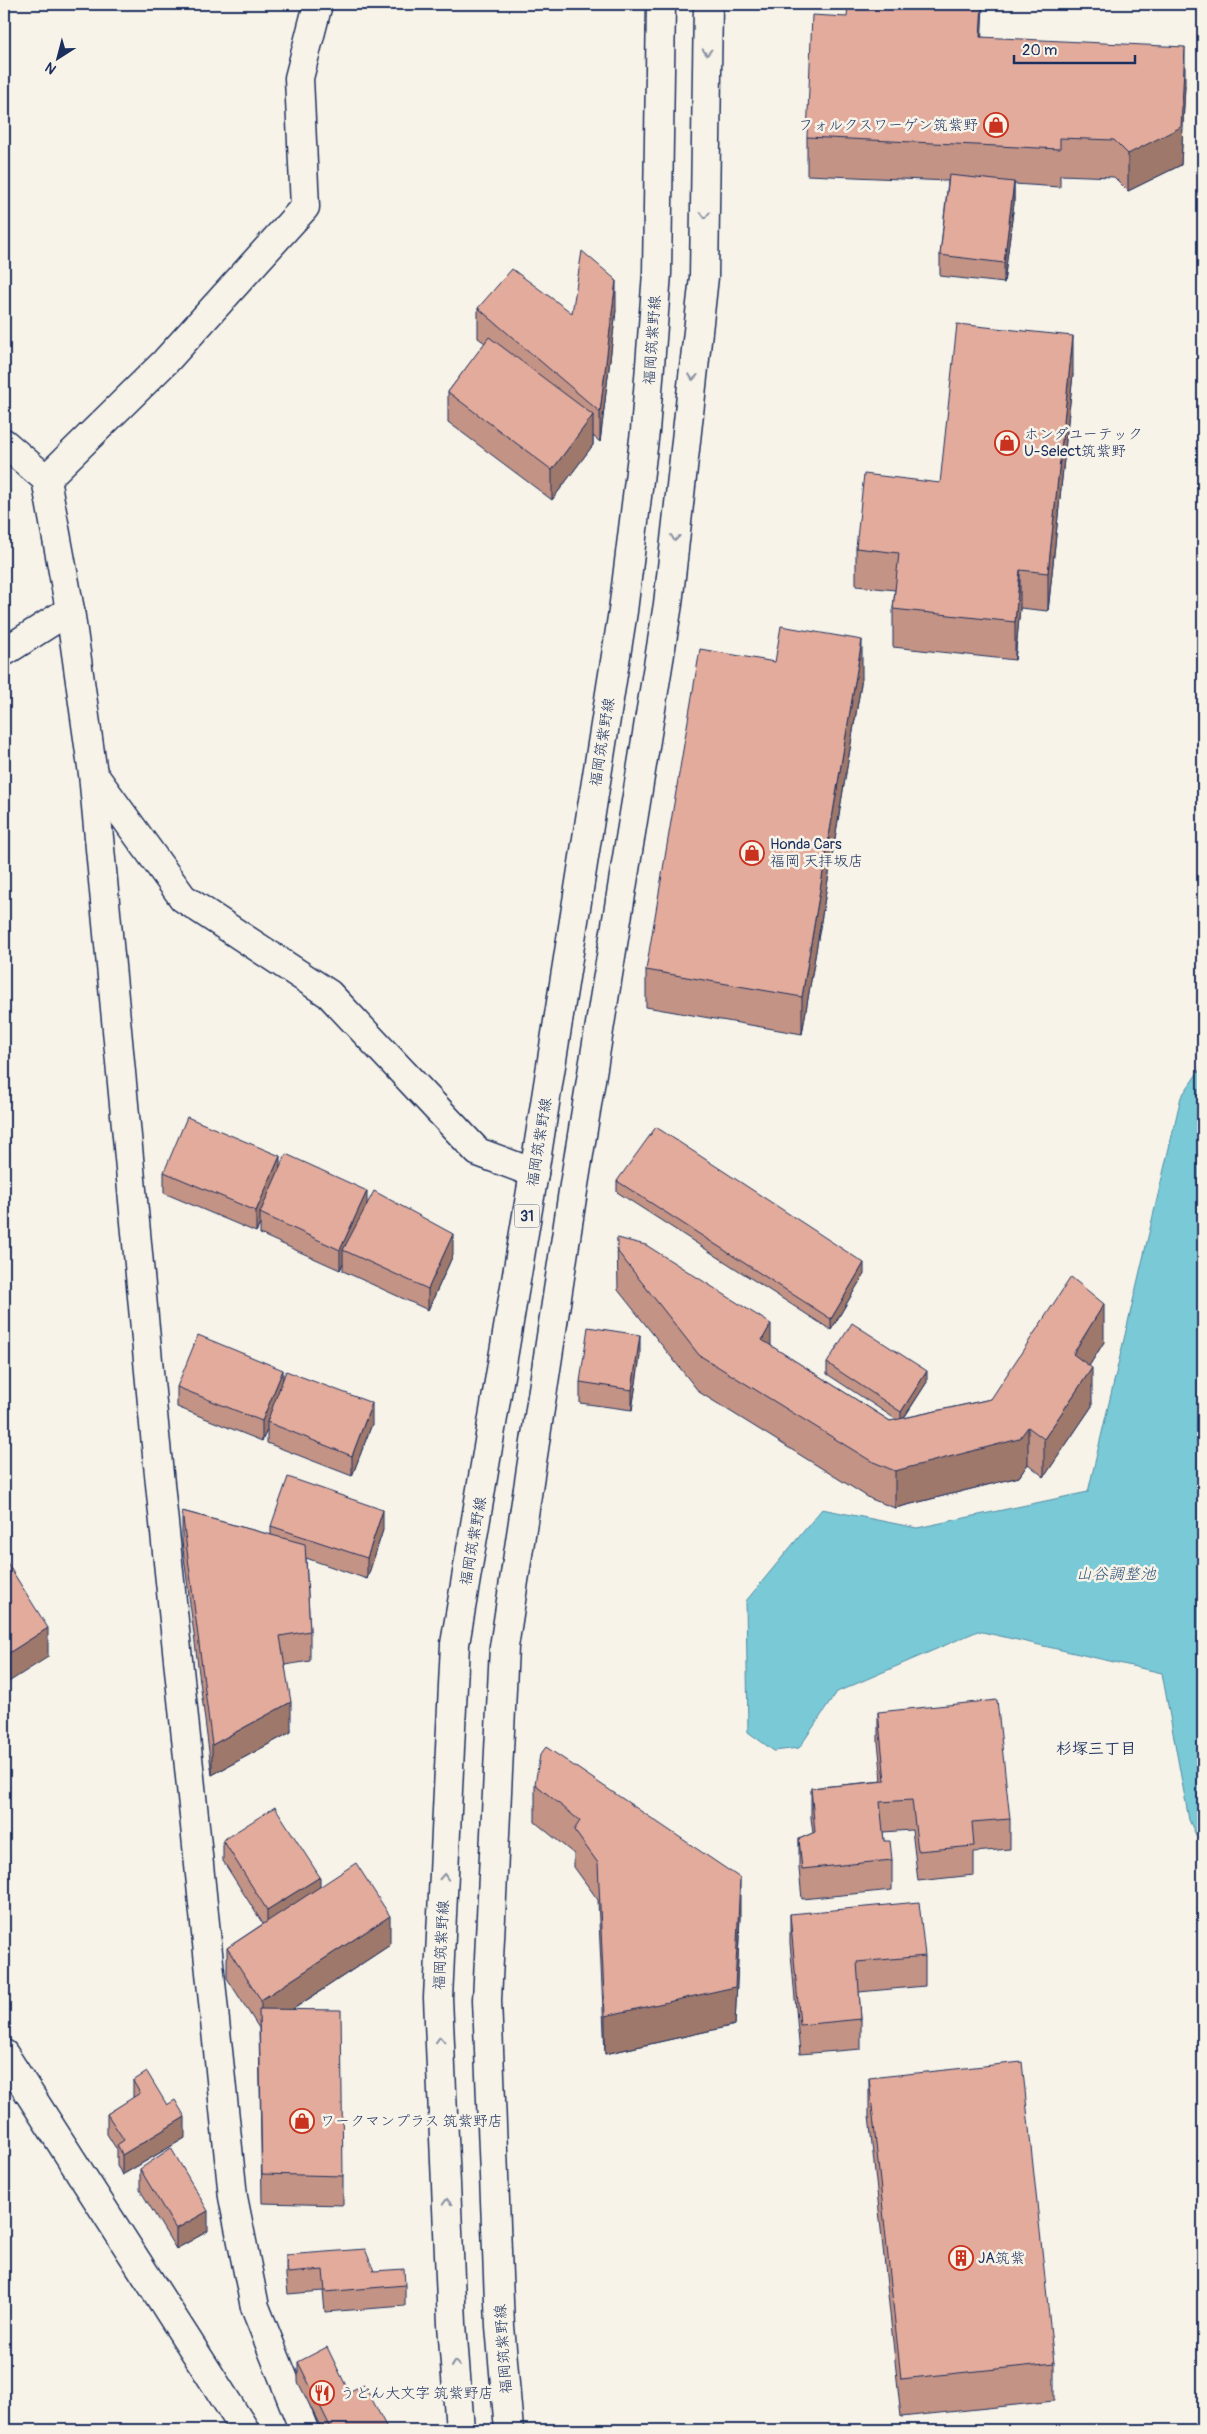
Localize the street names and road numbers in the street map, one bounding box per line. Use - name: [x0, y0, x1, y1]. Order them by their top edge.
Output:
- street label: 福岡筑紫野線: [640, 294, 665, 386]
- street label: 福岡筑紫野線: [586, 696, 619, 788]
- street label: 福岡筑紫野線: [523, 1096, 556, 1188]
- road number: 31: [514, 1204, 540, 1228]
- street label: 福岡筑紫野線: [456, 1495, 491, 1587]
- street label: 福岡筑紫野線: [430, 1900, 453, 1990]
- street label: 福岡筑紫野線: [491, 2303, 516, 2395]

